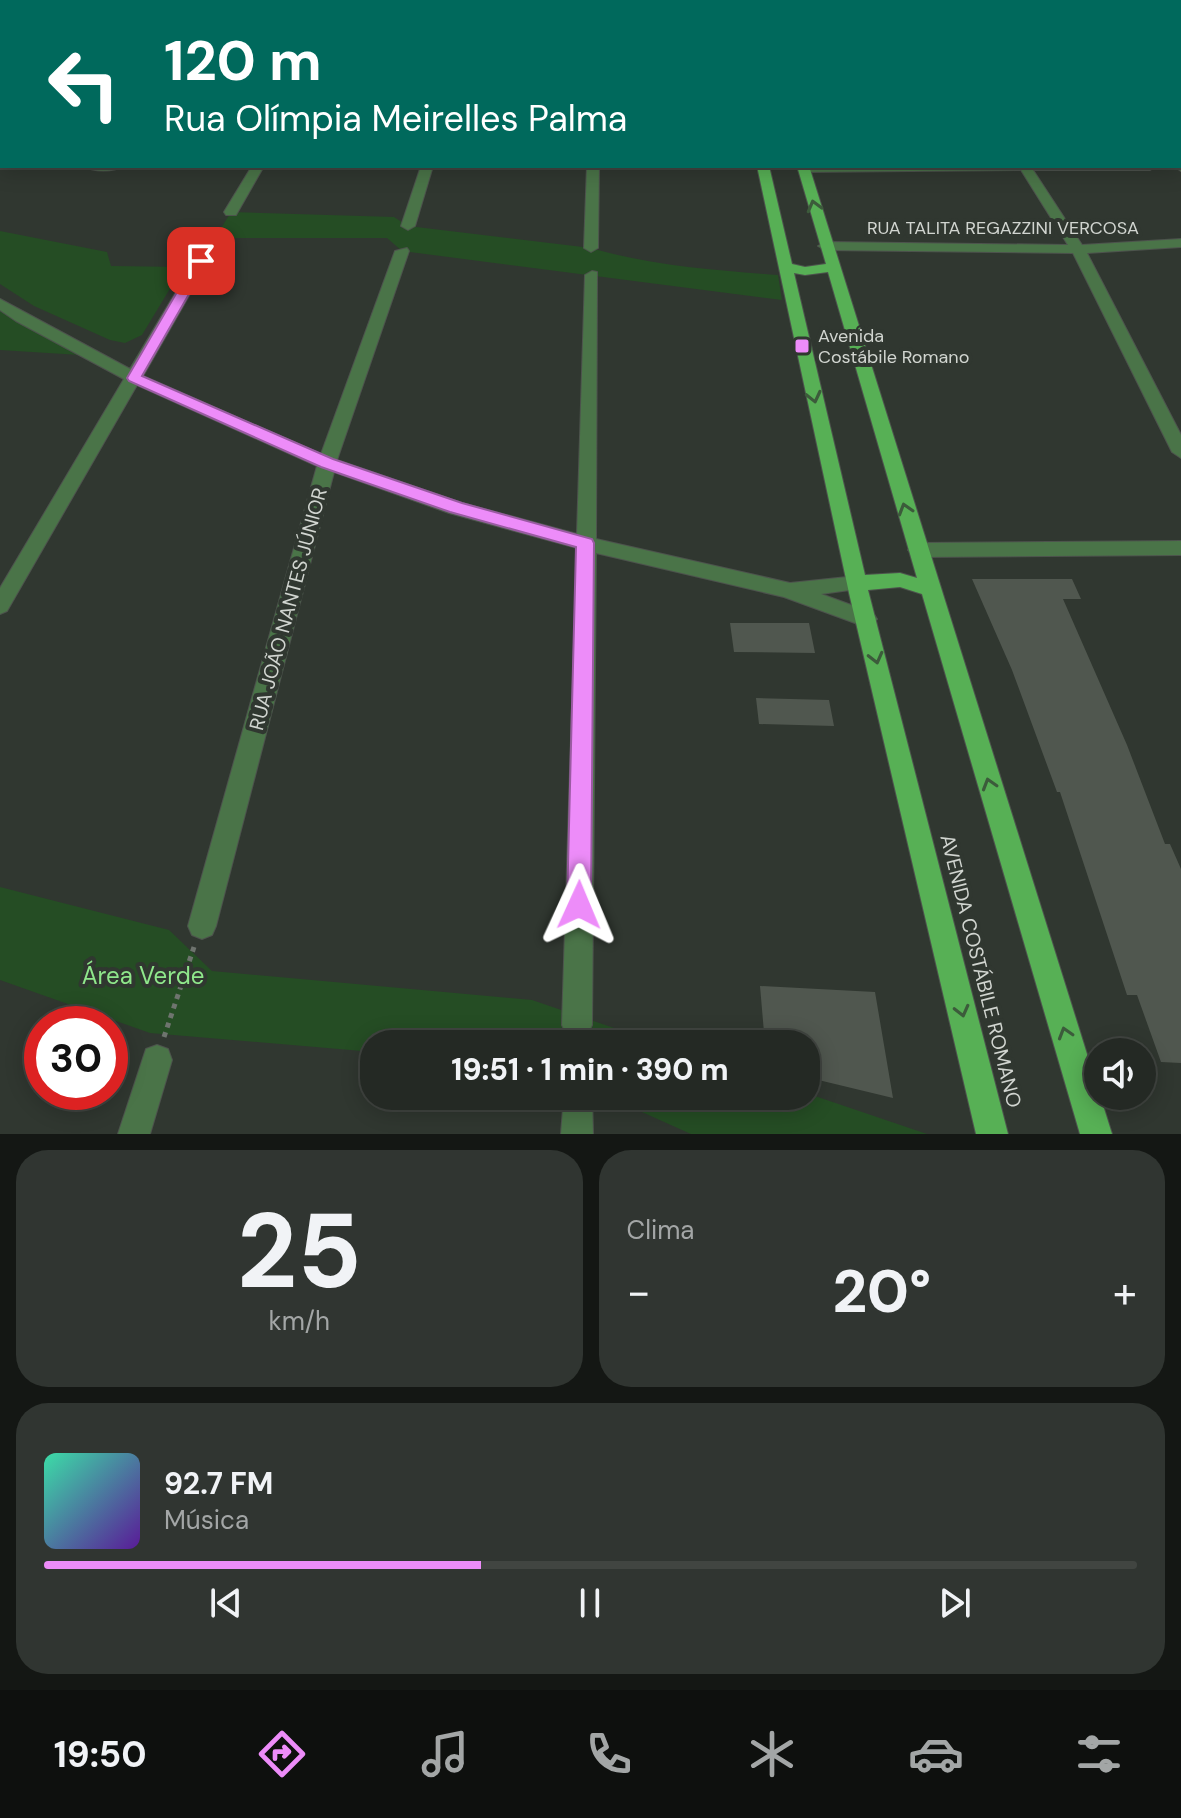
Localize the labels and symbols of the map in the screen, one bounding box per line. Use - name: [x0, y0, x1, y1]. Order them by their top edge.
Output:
- one-way arrow: [807, 199, 823, 213]
- street label: RUA TALITA REGAZZINI VERCOSA: [867, 216, 1139, 240]
- pin: [167, 227, 235, 295]
- place label: Avenida Costábile Romano: [818, 324, 969, 369]
- marker: Avenida Costábile Romano: [793, 337, 811, 355]
- one-way arrow: [805, 390, 822, 403]
- street label: RUA JOÃO NANTES JÚNIOR: [243, 485, 333, 733]
- one-way arrow: [898, 502, 914, 516]
- one-way arrow: [866, 651, 883, 665]
- one-way arrow: [982, 778, 998, 791]
- street label: AVENIDA COSTÁBILE ROMANO: [934, 832, 1028, 1110]
- position arrow: [537, 863, 621, 947]
- park label: Área Verde: [82, 960, 204, 991]
- one-way arrow: [952, 1004, 969, 1017]
- speed limit sign: 30: [24, 1006, 128, 1110]
- one-way arrow: [1058, 1026, 1074, 1040]

